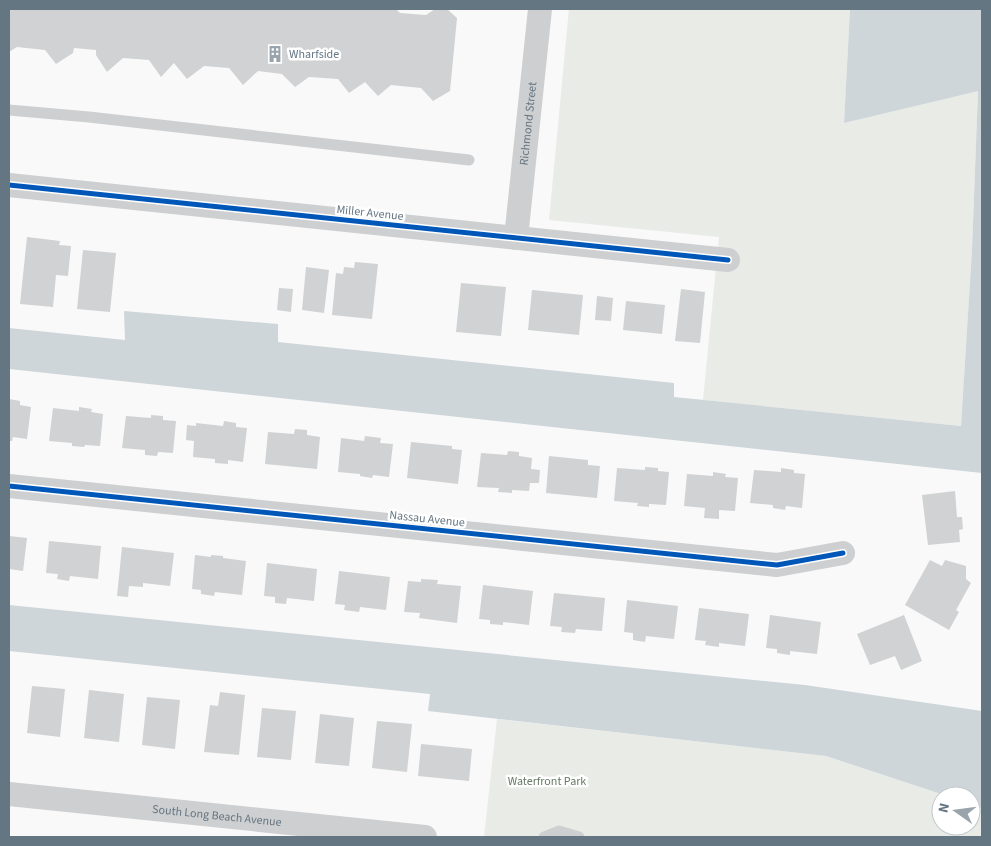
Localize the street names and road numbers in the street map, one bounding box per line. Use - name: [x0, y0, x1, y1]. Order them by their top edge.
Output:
- street label: Richmond Street: [515, 81, 541, 166]
- street label: Miller Avenue: [336, 201, 404, 225]
- street label: Nassau Avenue: [388, 507, 466, 531]
- street label: South Long Beach Avenue: [151, 800, 283, 831]

